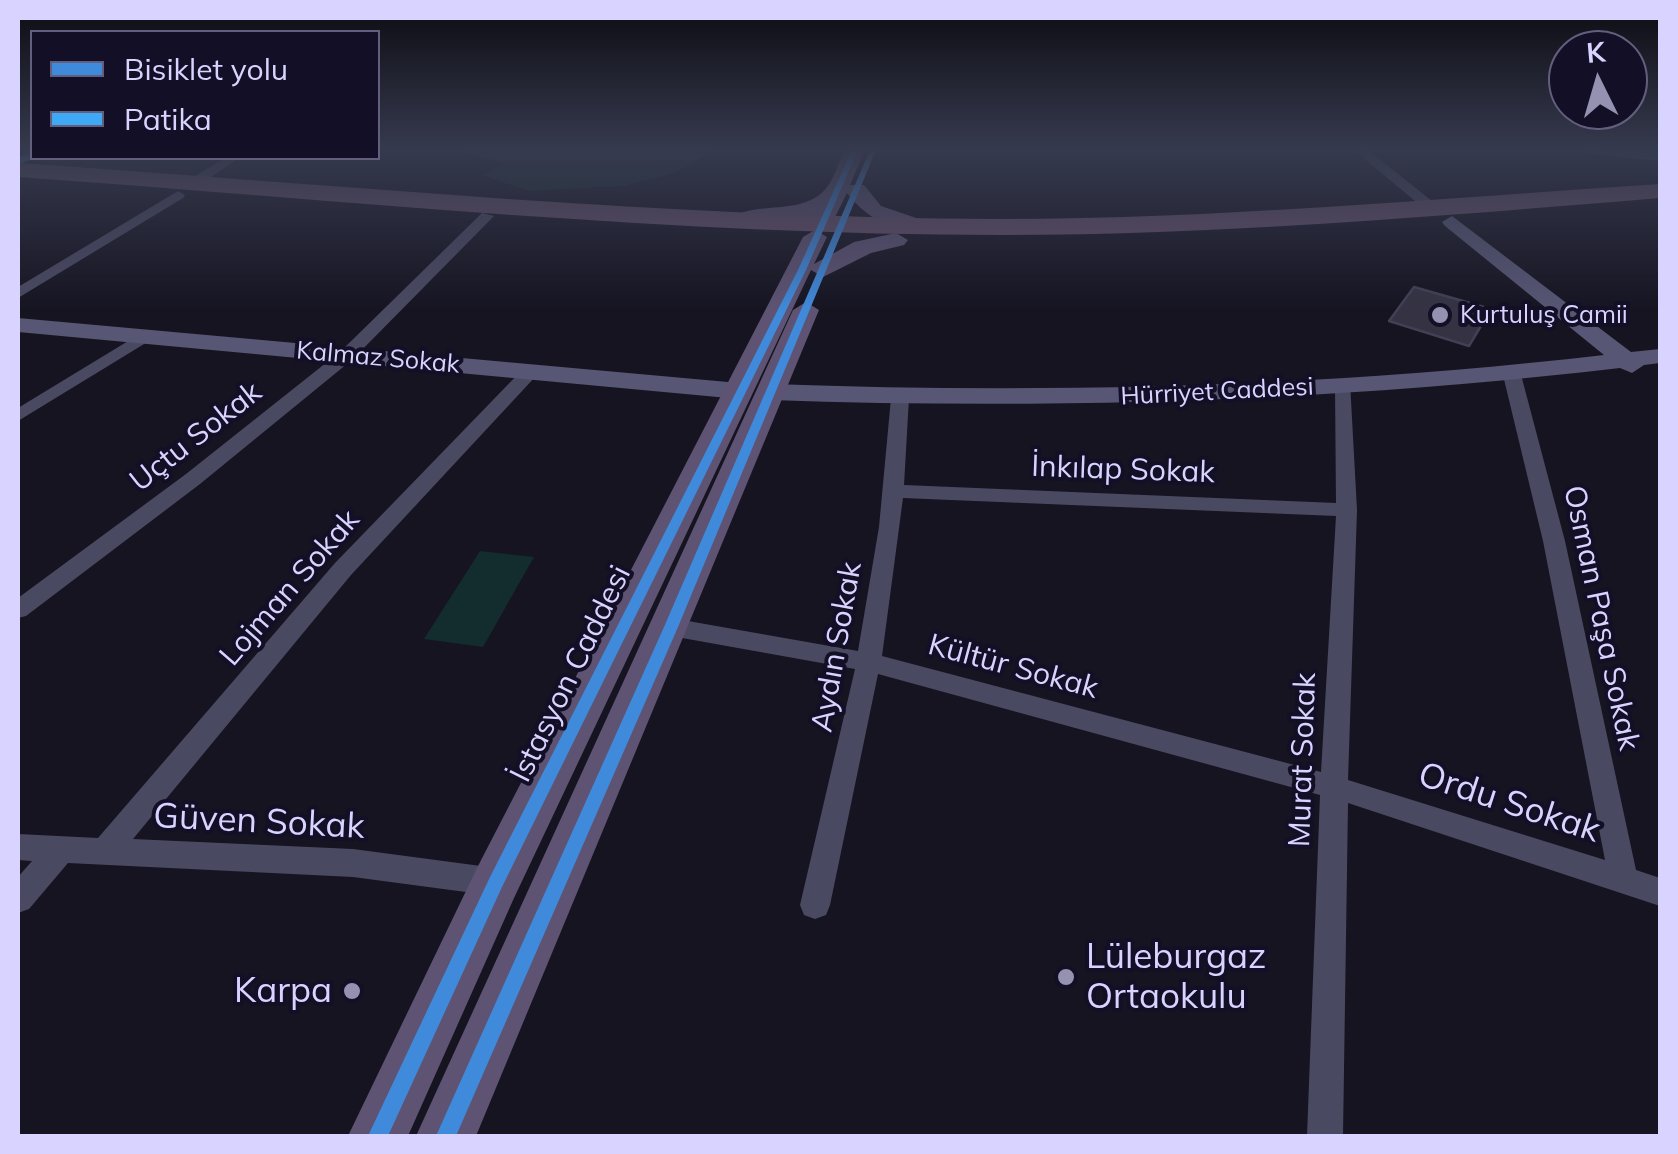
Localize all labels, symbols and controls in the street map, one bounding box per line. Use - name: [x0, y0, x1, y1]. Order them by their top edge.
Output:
- legend: [30, 30, 380, 160]
- north arrow: [1548, 30, 1648, 130]
- text: K: [1585, 33, 1606, 70]
- text: Bisiklet yolu: [124, 50, 288, 88]
- text: Patika: [124, 100, 212, 138]
- place label: Kurtuluş Camii: [1460, 300, 1628, 330]
- marker: Kurtuluş Camii: [1429, 304, 1451, 326]
- street label: Kalmaz Sokak: [295, 336, 461, 380]
- street label: Hürriyet Caddesi: [1120, 372, 1314, 412]
- street label: Uçtu Sokak: [123, 374, 269, 500]
- street label: İnkılap Sokak: [1031, 449, 1215, 491]
- street label: Osman Paşa Sokak: [1555, 482, 1647, 754]
- street label: Lojman Sokak: [213, 503, 367, 673]
- street label: Aydın Sokak: [804, 559, 870, 735]
- street label: İstasyon Caddesi: [503, 560, 639, 788]
- street label: Kültür Sokak: [924, 627, 1102, 707]
- street label: Murat Sokak: [1282, 672, 1324, 848]
- street label: Ordu Sokak: [1413, 754, 1605, 852]
- street label: Güven Sokak: [152, 795, 366, 849]
- place label: Lüleburgaz Ortaokulu: [1086, 936, 1266, 1018]
- marker: Lüleburgaz Ortaokulu: [1055, 966, 1077, 988]
- place label: Karpa: [234, 970, 332, 1012]
- marker: Karpa: [341, 980, 363, 1002]

